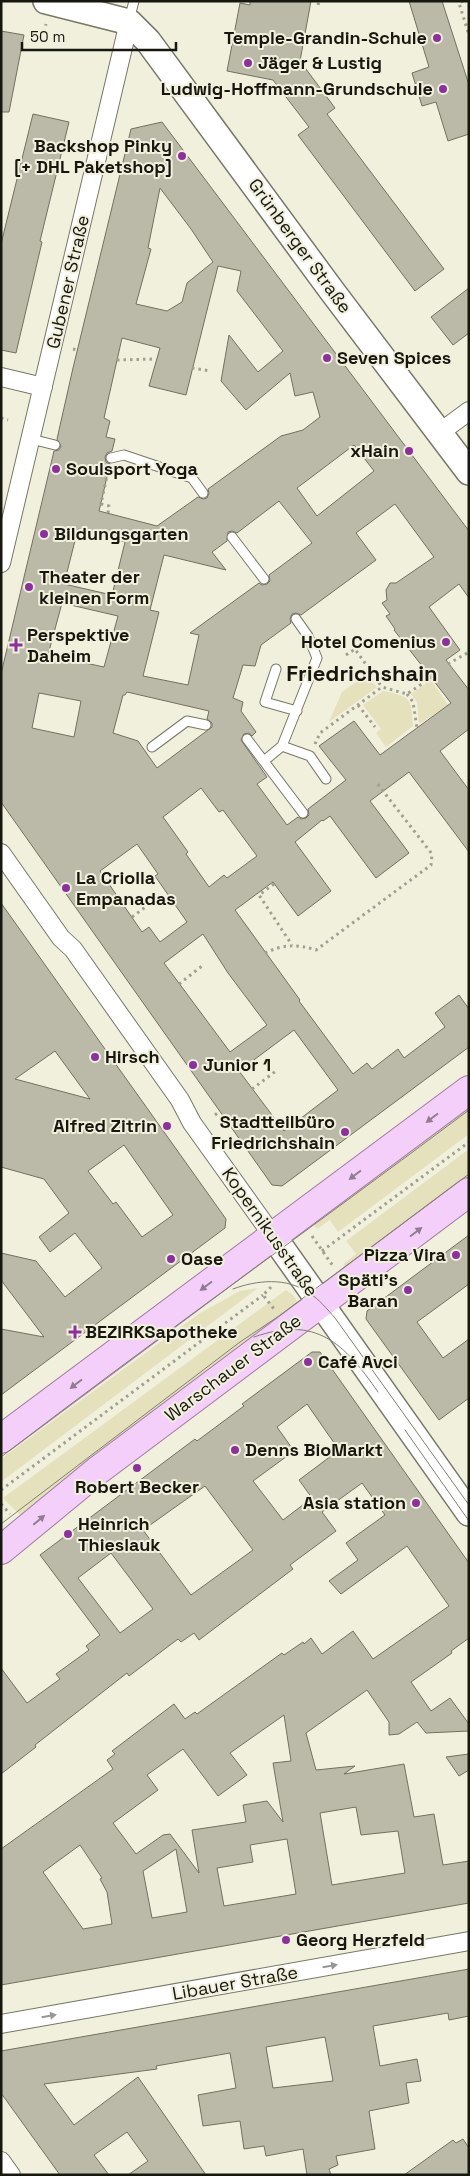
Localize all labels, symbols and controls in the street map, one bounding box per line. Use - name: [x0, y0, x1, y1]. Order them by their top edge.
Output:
- scale bar: [22, 20, 176, 52]
- place label: Temple-Grandin-Schule: [224, 26, 427, 49]
- text: 50 m: [30, 27, 65, 46]
- marker: Temple-Grandin-Schule: [431, 32, 443, 44]
- place label: Jäger & Lustig: [258, 51, 382, 74]
- marker: Jäger & Lustig: [242, 57, 254, 69]
- place label: Ludwig-Hoffmann-Grundschule: [161, 77, 433, 100]
- marker: Ludwig-Hoffmann-Grundschule: [437, 83, 449, 95]
- place label: Backshop Pinky [+ DHL Paketshop]: [14, 134, 172, 178]
- marker: Backshop Pinky [+ DHL Paketshop]: [176, 150, 188, 162]
- street label: Grünberger Straße: [244, 174, 357, 318]
- street label: Gubener Straße: [41, 213, 94, 351]
- place label: Seven Spices: [337, 346, 451, 369]
- marker: Seven Spices: [321, 352, 333, 364]
- place label: xHain: [350, 439, 399, 462]
- marker: xHain: [403, 445, 415, 457]
- place label: Soulsport Yoga: [66, 457, 199, 480]
- marker: Soulsport Yoga: [50, 463, 62, 475]
- place label: Bildungsgarten: [54, 522, 188, 545]
- marker: Bildungsgarten: [38, 528, 50, 540]
- place label: Theater der kleinen Form: [39, 565, 149, 609]
- marker: Theater der kleinen Form: [23, 581, 35, 593]
- place label: Perspektive Daheim: [27, 623, 129, 667]
- place label: Hotel Comenius: [301, 630, 436, 653]
- marker: Hotel Comenius: [440, 636, 452, 648]
- marker: Perspektive Daheim: [9, 638, 23, 652]
- district label: Friedrichshain: [286, 659, 438, 687]
- place label: La Criolla Empanadas: [76, 866, 176, 910]
- marker: La Criolla Empanadas: [60, 882, 72, 894]
- place label: Hirsch: [105, 1045, 160, 1068]
- marker: Hirsch: [89, 1051, 101, 1063]
- place label: Junior 1: [203, 1053, 271, 1076]
- marker: Junior 1: [187, 1059, 199, 1071]
- place label: Stadtteilbüro Friedrichshain: [211, 1110, 335, 1154]
- one-way arrow: [425, 1113, 438, 1123]
- place label: Alfred Zitrin: [53, 1114, 157, 1137]
- marker: Alfred Zitrin: [161, 1120, 173, 1132]
- marker: Stadtteilbüro Friedrichshain: [339, 1126, 351, 1138]
- street label: Kopernikusstraße: [217, 1163, 324, 1301]
- one-way arrow: [348, 1170, 362, 1180]
- one-way arrow: [409, 1227, 423, 1237]
- place label: Pizza Vira: [364, 1243, 447, 1266]
- place label: Oase: [181, 1247, 223, 1270]
- marker: Pizza Vira: [450, 1249, 462, 1261]
- marker: Oase: [165, 1253, 177, 1265]
- place label: Späti's Baran: [338, 1268, 398, 1312]
- one-way arrow: [200, 1281, 213, 1292]
- marker: Späti's Baran: [402, 1284, 414, 1296]
- street label: Warschauer Straße: [160, 1309, 306, 1426]
- place label: BEZIRKSapotheke: [85, 1320, 238, 1343]
- marker: BEZIRKSapotheke: [69, 1326, 81, 1338]
- place label: Café Avci: [318, 1350, 398, 1373]
- marker: Café Avci: [302, 1356, 314, 1368]
- one-way arrow: [70, 1378, 83, 1389]
- place label: Denns BioMarkt: [245, 1438, 383, 1461]
- marker: Denns BioMarkt: [229, 1444, 241, 1456]
- marker: Robert Becker: [131, 1462, 143, 1474]
- place label: Robert Becker: [75, 1475, 199, 1498]
- place label: Asia station: [303, 1491, 406, 1514]
- marker: Asia station: [410, 1497, 422, 1509]
- place label: Heinrich Thieslauk: [78, 1512, 160, 1556]
- one-way arrow: [33, 1514, 45, 1526]
- marker: Heinrich Thieslauk: [62, 1528, 74, 1540]
- place label: Georg Herzfeld: [296, 1928, 425, 1951]
- marker: Georg Herzfeld: [280, 1934, 292, 1946]
- street label: Libauer Straße: [170, 1960, 300, 2005]
- one-way arrow: [322, 1961, 338, 1969]
- one-way arrow: [42, 2011, 58, 2019]

